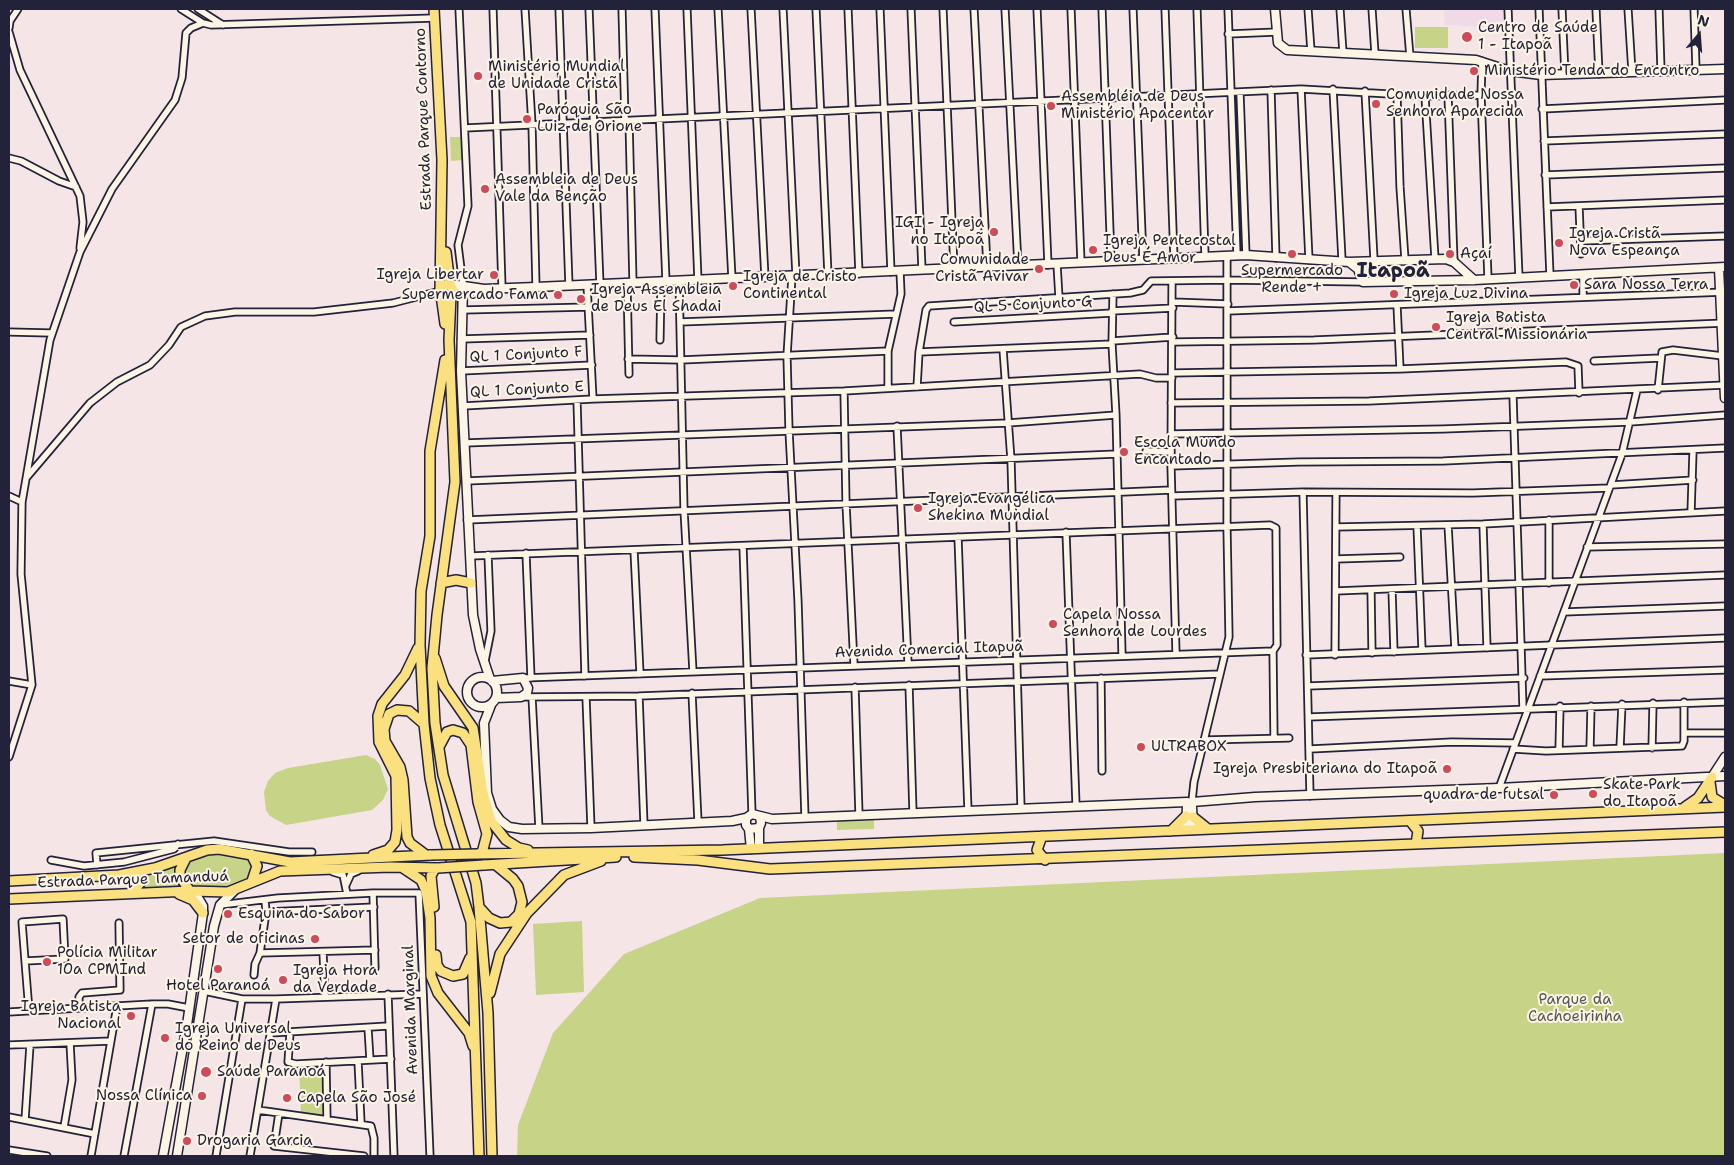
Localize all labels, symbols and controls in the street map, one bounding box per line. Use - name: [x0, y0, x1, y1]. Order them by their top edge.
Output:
- north arrow: [1674, 10, 1724, 60]
- text: N: [1696, 10, 1712, 31]
- place label: Centro de Saúde 1 - Itapoã: [1478, 19, 1598, 54]
- street label: Estrada Parque Contorno: [412, 27, 436, 211]
- marker: Centro de Saúde 1 - Itapoã: [1460, 30, 1474, 44]
- place label: Ministério Mundial de Unidade Cristã: [488, 58, 625, 93]
- place label: Ministério Tenda do Encontro: [1484, 62, 1699, 80]
- marker: Ministério Tenda do Encontro: [1468, 65, 1480, 77]
- marker: Ministério Mundial de Unidade Cristã: [472, 70, 484, 82]
- place label: Comunidade Nossa Senhora Aparecida: [1386, 86, 1524, 121]
- place label: Assembléia de Deus Ministério Apacentar: [1061, 88, 1214, 123]
- marker: Comunidade Nossa Senhora Aparecida: [1370, 98, 1382, 110]
- marker: Assembléia de Deus Ministério Apacentar: [1045, 100, 1057, 112]
- place label: Paróquia São Luiz de Orione: [537, 101, 642, 136]
- marker: Paróquia São Luiz de Orione: [521, 113, 533, 125]
- place label: Assembleia de Deus Vale da Benção: [495, 171, 638, 206]
- marker: Assembleia de Deus Vale da Benção: [479, 183, 491, 195]
- place label: IGI - Igreja no Itapoã: [895, 214, 984, 249]
- place label: Igreja Cristã Nova Espeança: [1569, 225, 1679, 260]
- marker: IGI - Igreja no Itapoã: [988, 226, 1000, 238]
- place label: Igreja Pentecostal Deus É Amor: [1103, 232, 1236, 267]
- marker: Igreja Cristã Nova Espeança: [1553, 237, 1565, 249]
- marker: Igreja Pentecostal Deus É Amor: [1087, 244, 1099, 256]
- place label: Açaí: [1460, 245, 1492, 263]
- marker: Supermercado Rende +: [1286, 248, 1298, 260]
- marker: Açaí: [1444, 248, 1456, 260]
- place label: Comunidade Cristã Avivar: [935, 251, 1029, 286]
- district label: Itapoã: [1356, 260, 1430, 284]
- place label: Supermercado Rende +: [1241, 262, 1343, 297]
- marker: Comunidade Cristã Avivar: [1033, 263, 1045, 275]
- place label: Igreja Libertar: [377, 266, 484, 284]
- place label: Igreja de Cristo Continental: [743, 268, 857, 303]
- marker: Igreja Libertar: [488, 269, 500, 281]
- place label: Sara Nossa Terra: [1584, 276, 1708, 294]
- marker: Sara Nossa Terra: [1568, 279, 1580, 291]
- marker: Igreja de Cristo Continental: [727, 280, 739, 292]
- place label: Igreja Assembleia de Deus El Shadai: [591, 281, 722, 316]
- place label: Igreja Luz Divina: [1404, 285, 1528, 303]
- place label: Supermercado Fama: [402, 286, 548, 304]
- marker: Igreja Luz Divina: [1388, 288, 1400, 300]
- marker: Supermercado Fama: [552, 289, 564, 301]
- marker: Igreja Assembleia de Deus El Shadai: [575, 293, 587, 305]
- street label: QL 5 Conjunto G: [973, 293, 1093, 317]
- place label: Igreja Batista Central Missionária: [1446, 309, 1587, 344]
- marker: Igreja Batista Central Missionária: [1430, 321, 1442, 333]
- street label: QL 1 Conjunto F: [469, 343, 583, 367]
- street label: QL 1 Conjunto E: [470, 378, 584, 402]
- place label: Escola Mundo Encantado: [1134, 434, 1236, 469]
- marker: Escola Mundo Encantado: [1118, 446, 1130, 458]
- place label: Igreja Evangélica Shekina Mundial: [928, 490, 1055, 525]
- marker: Igreja Evangélica Shekina Mundial: [912, 502, 924, 514]
- place label: Capela Nossa Senhora de Lourdes: [1063, 606, 1207, 641]
- marker: Capela Nossa Senhora de Lourdes: [1047, 618, 1059, 630]
- street label: Avenida Comercial Itapuã: [834, 638, 1024, 662]
- place label: ULTRABOX: [1151, 738, 1227, 756]
- marker: ULTRABOX: [1135, 741, 1147, 753]
- place label: Igreja Presbiteriana do Itapoã: [1213, 760, 1437, 778]
- marker: Igreja Presbiteriana do Itapoã: [1441, 763, 1453, 775]
- place label: Skate Park do Itapoã: [1603, 776, 1681, 811]
- place label: quadra de futsal: [1423, 786, 1544, 804]
- marker: Skate Park do Itapoã: [1587, 788, 1599, 800]
- marker: quadra de futsal: [1548, 789, 1560, 801]
- street label: Estrada Parque Tamanduá: [37, 868, 229, 892]
- place label: Esquina do Sabor: [238, 905, 365, 923]
- marker: Esquina do Sabor: [222, 908, 234, 920]
- place label: Setor de oficinas: [182, 930, 305, 948]
- marker: Setor de oficinas: [309, 933, 321, 945]
- place label: Polícia Militar 10a CPMInd: [57, 944, 158, 979]
- street label: Avenida Marginal: [400, 945, 422, 1075]
- marker: Polícia Militar 10a CPMInd: [41, 956, 53, 968]
- place label: Igreja Hora da Verdade: [293, 962, 378, 997]
- marker: Hotel Paranoá: [212, 963, 224, 975]
- marker: Igreja Hora da Verdade: [277, 974, 289, 986]
- place label: Hotel Paranoá: [166, 977, 270, 995]
- park label: Parque da Cachoeirinha: [1528, 991, 1622, 1026]
- place label: Igreja Batista Nacional: [21, 998, 121, 1033]
- marker: Igreja Batista Nacional: [125, 1010, 137, 1022]
- place label: Igreja Universal do Reino de Deus: [175, 1020, 301, 1055]
- marker: Igreja Universal do Reino de Deus: [159, 1032, 171, 1044]
- place label: Saúde Paranoá: [217, 1063, 326, 1081]
- marker: Saúde Paranoá: [199, 1065, 213, 1079]
- place label: Nossa Clínica: [96, 1087, 192, 1105]
- place label: Capela São José: [297, 1089, 416, 1107]
- marker: Nossa Clínica: [196, 1090, 208, 1102]
- marker: Capela São José: [281, 1092, 293, 1104]
- place label: Drogaria Garcia: [197, 1132, 313, 1150]
- marker: Drogaria Garcia: [181, 1135, 193, 1147]

